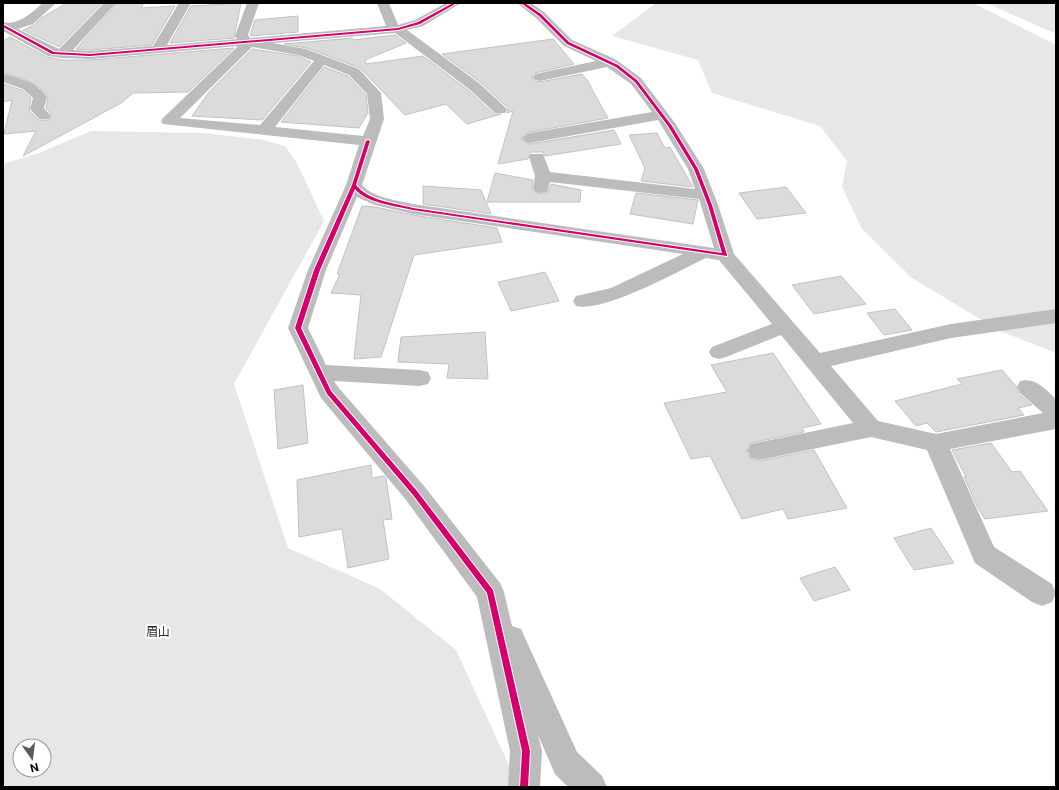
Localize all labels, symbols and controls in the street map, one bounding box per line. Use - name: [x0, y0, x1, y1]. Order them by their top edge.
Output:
- park label: 眉山: [146, 624, 170, 639]
- north arrow: [12, 738, 52, 778]
- text: N: [29, 760, 40, 776]

